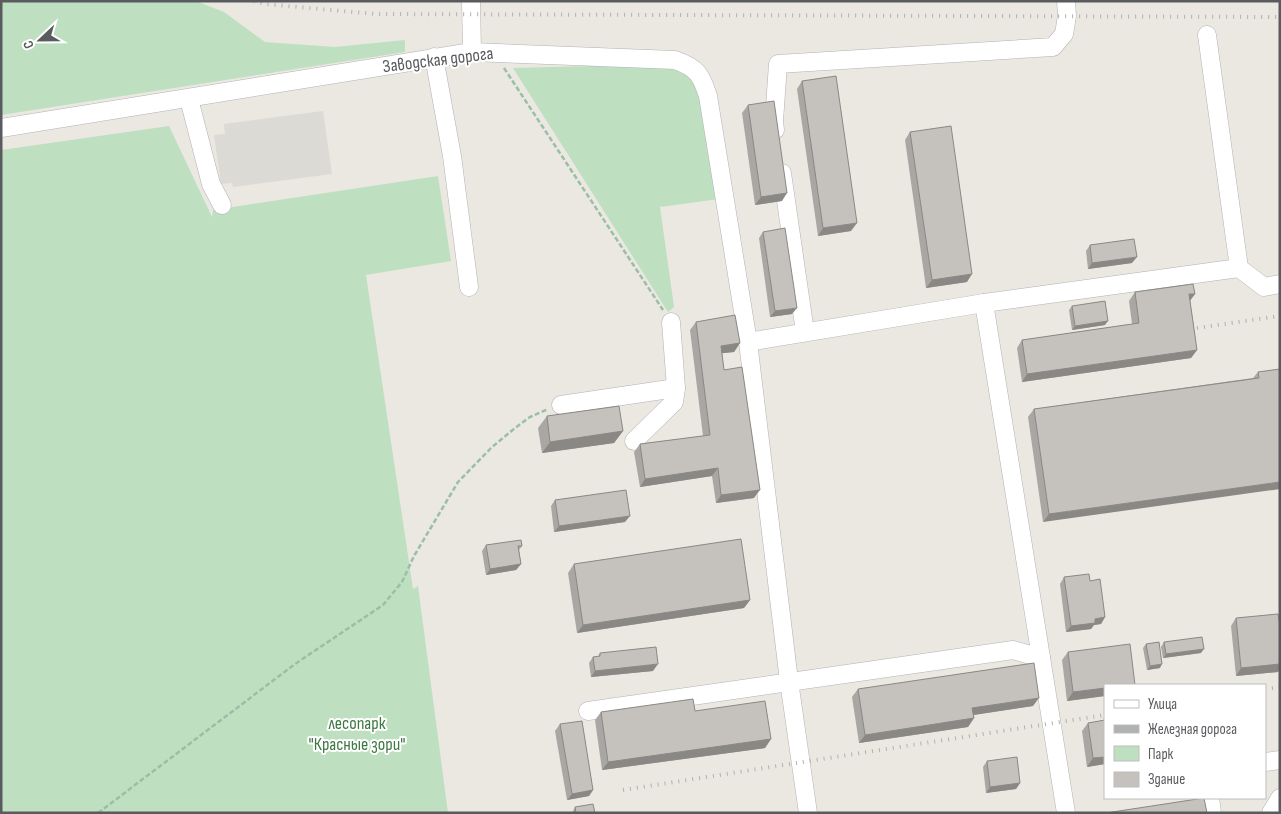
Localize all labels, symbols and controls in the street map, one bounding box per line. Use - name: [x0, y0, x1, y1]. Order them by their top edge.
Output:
- north arrow: [15, 15, 65, 65]
- text: С: [19, 38, 38, 51]
- street label: Заводская дорога: [381, 43, 495, 77]
- legend: [1104, 684, 1266, 799]
- text: Улица: [1148, 695, 1177, 714]
- park label: лесопарк "Красные зори": [309, 713, 405, 755]
- text: Железная дорога: [1148, 720, 1237, 739]
- text: Парк: [1148, 745, 1174, 764]
- text: Здание: [1148, 770, 1185, 789]

